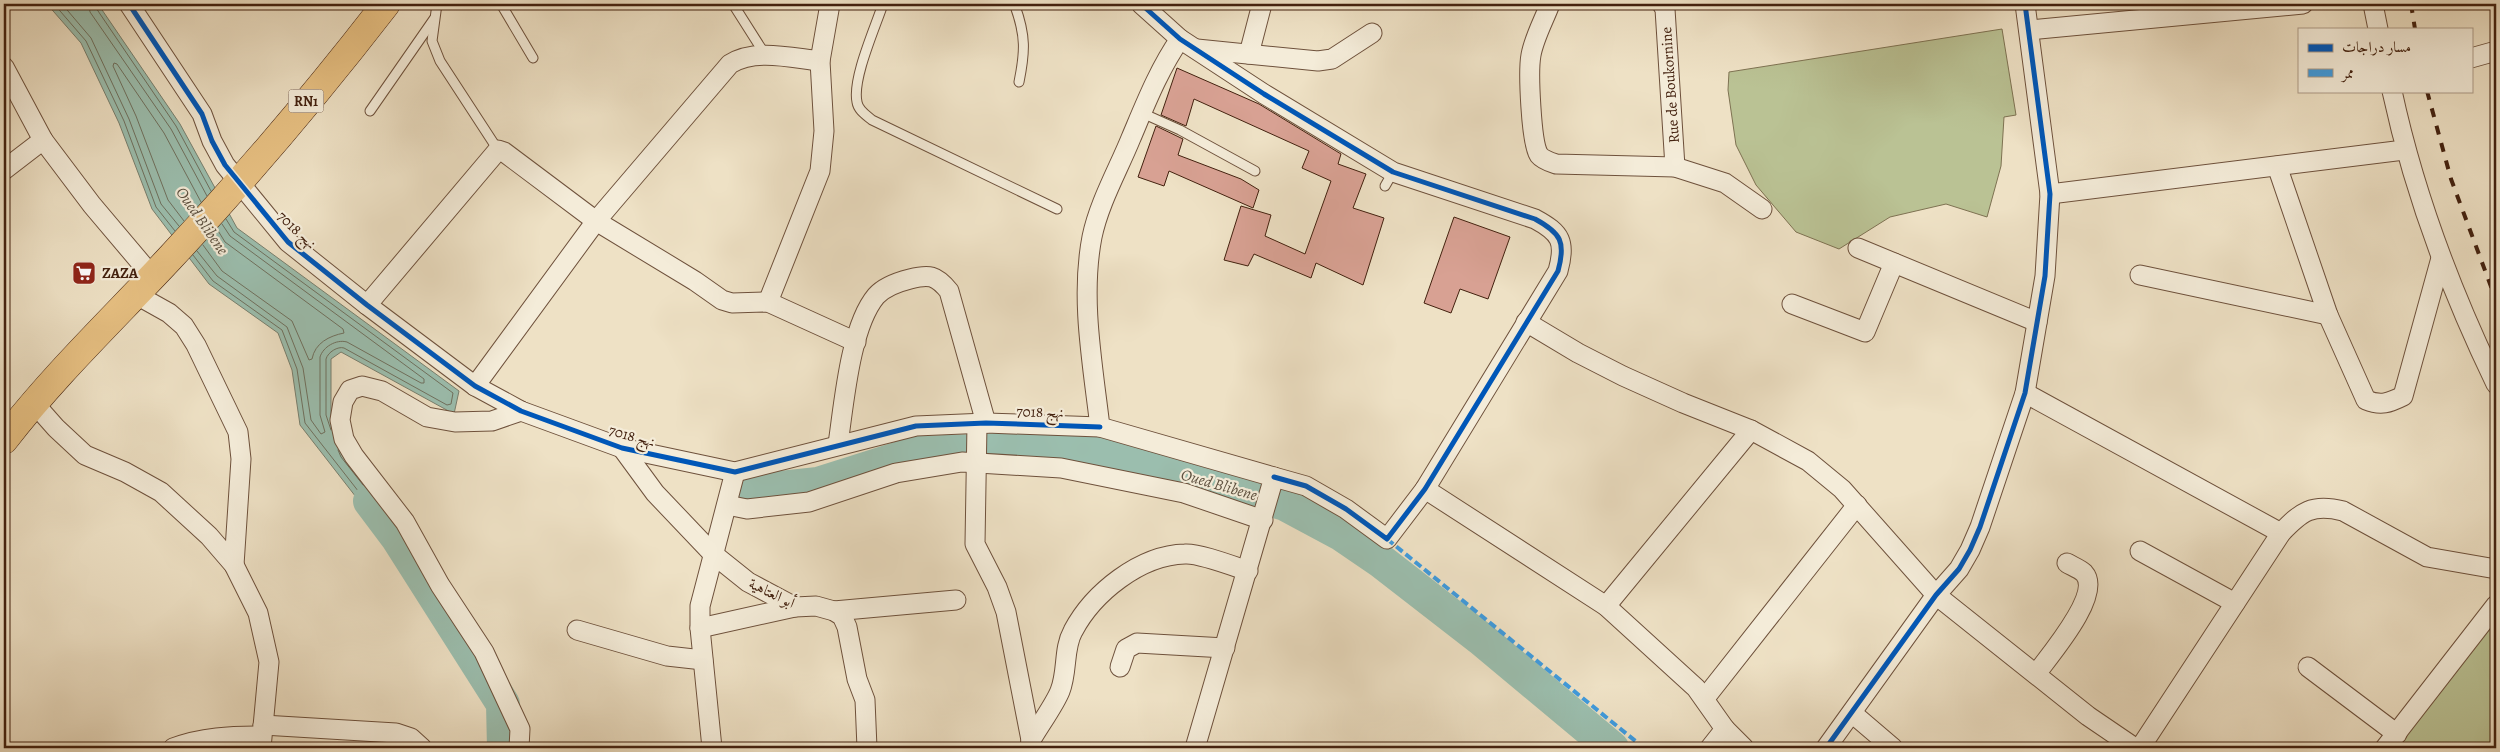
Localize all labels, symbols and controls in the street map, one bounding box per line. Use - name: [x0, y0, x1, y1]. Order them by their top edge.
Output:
- street label: Rue de Boukornine: [1656, 26, 1684, 144]
- legend: [2298, 28, 2472, 92]
- text: مسار دراجات: [2342, 37, 2411, 57]
- text: ممر: [2340, 63, 2354, 83]
- road number: RN1: [288, 90, 324, 112]
- water label: Oued Blibene: [171, 183, 234, 260]
- street label: نهج 7018: [270, 206, 321, 256]
- supermarket icon: ZAZA: [71, 260, 97, 286]
- place label: ZAZA: [102, 263, 139, 283]
- street label: نهج 7018: [1016, 401, 1064, 427]
- street label: نهج 7018: [605, 420, 657, 456]
- water label: Oued Blibene: [1178, 464, 1260, 506]
- street label: أبو العتاهية: [746, 572, 799, 613]

